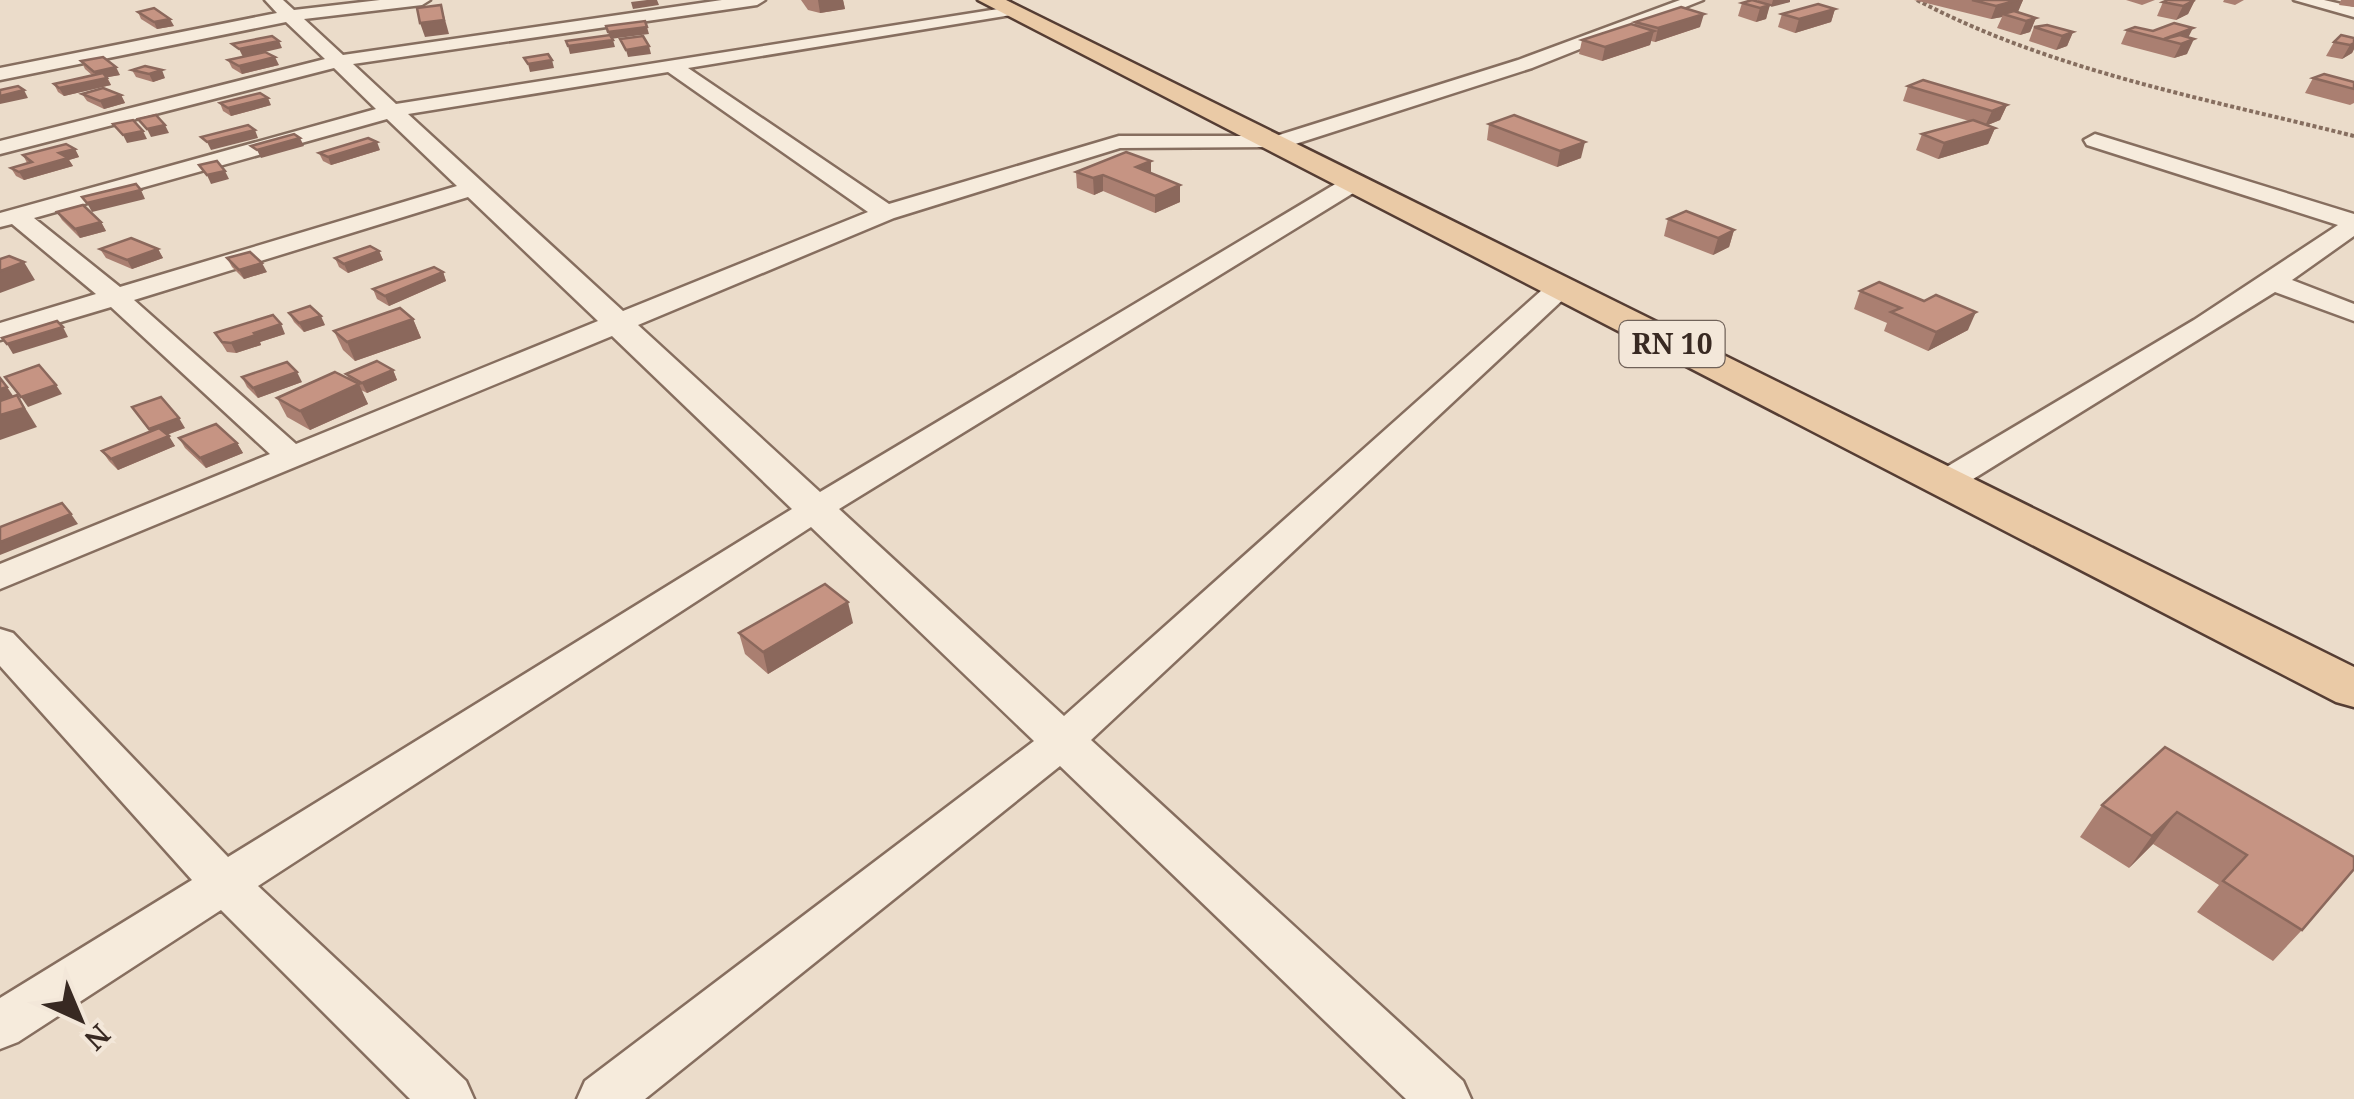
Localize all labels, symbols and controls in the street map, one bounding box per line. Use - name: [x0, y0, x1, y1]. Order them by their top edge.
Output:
- road number: RN 10: [1620, 321, 1724, 367]
- north arrow: [30, 969, 130, 1069]
- text: N: [77, 1016, 119, 1059]

